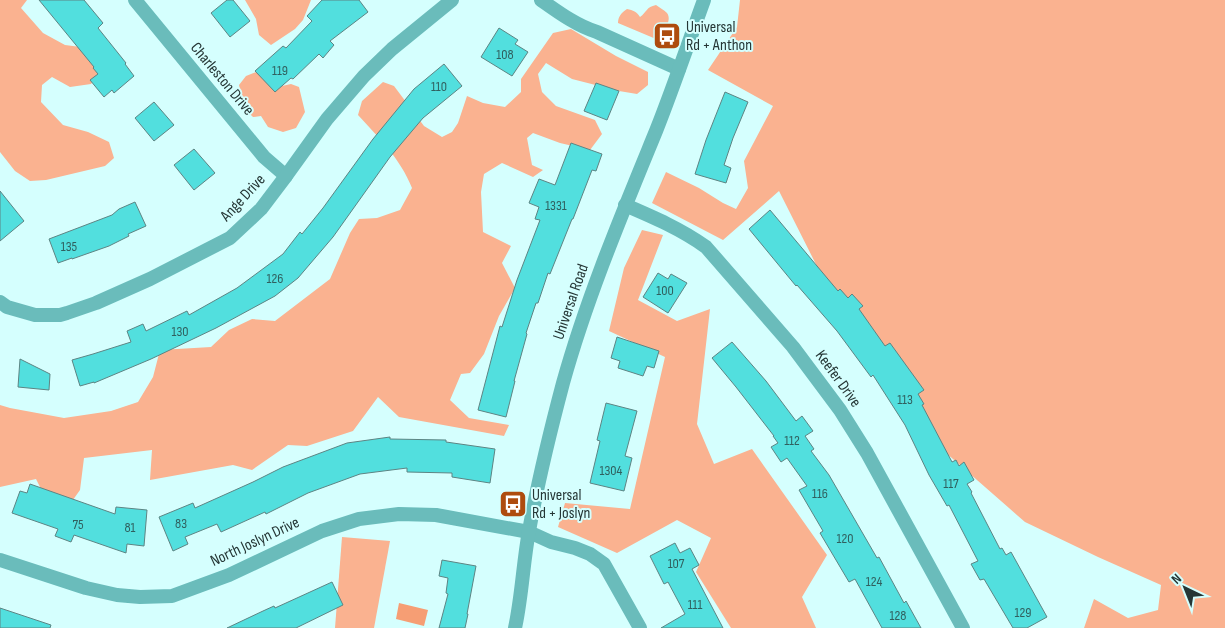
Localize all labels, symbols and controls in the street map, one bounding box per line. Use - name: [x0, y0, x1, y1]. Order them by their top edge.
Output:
- place label: Universal Rd + Anthon: [686, 18, 752, 55]
- bus stop icon: Universal Rd + Anthon: [652, 21, 682, 51]
- street label: Charleston Drive: [186, 39, 258, 119]
- house number: 108: [496, 46, 514, 63]
- house number: 119: [272, 62, 288, 79]
- house number: 110: [431, 78, 447, 95]
- street label: Ange Drive: [216, 171, 269, 226]
- house number: 1331: [545, 197, 567, 214]
- house number: 135: [61, 238, 78, 255]
- street label: Universal Road: [549, 262, 593, 342]
- house number: 126: [267, 270, 283, 287]
- house number: 100: [656, 282, 674, 299]
- house number: 130: [171, 323, 189, 340]
- street label: Keefer Drive: [811, 347, 865, 411]
- house number: 113: [897, 391, 913, 408]
- house number: 112: [784, 432, 800, 449]
- house number: 1304: [600, 462, 623, 479]
- house number: 117: [943, 475, 959, 492]
- house number: 116: [812, 485, 828, 502]
- place label: Universal Rd + Joslyn: [532, 486, 590, 523]
- bus stop icon: Universal Rd + Joslyn: [498, 489, 528, 519]
- street label: North Joslyn Drive: [207, 513, 303, 571]
- house number: 83: [175, 515, 187, 532]
- house number: 75: [72, 516, 84, 533]
- house number: 81: [124, 519, 136, 536]
- house number: 120: [836, 530, 854, 547]
- house number: 107: [668, 555, 685, 572]
- north arrow: [1160, 563, 1210, 613]
- text: N: [1168, 570, 1185, 588]
- house number: 124: [866, 573, 882, 590]
- house number: 111: [688, 596, 702, 613]
- house number: 129: [1014, 604, 1032, 621]
- house number: 128: [890, 607, 906, 624]

